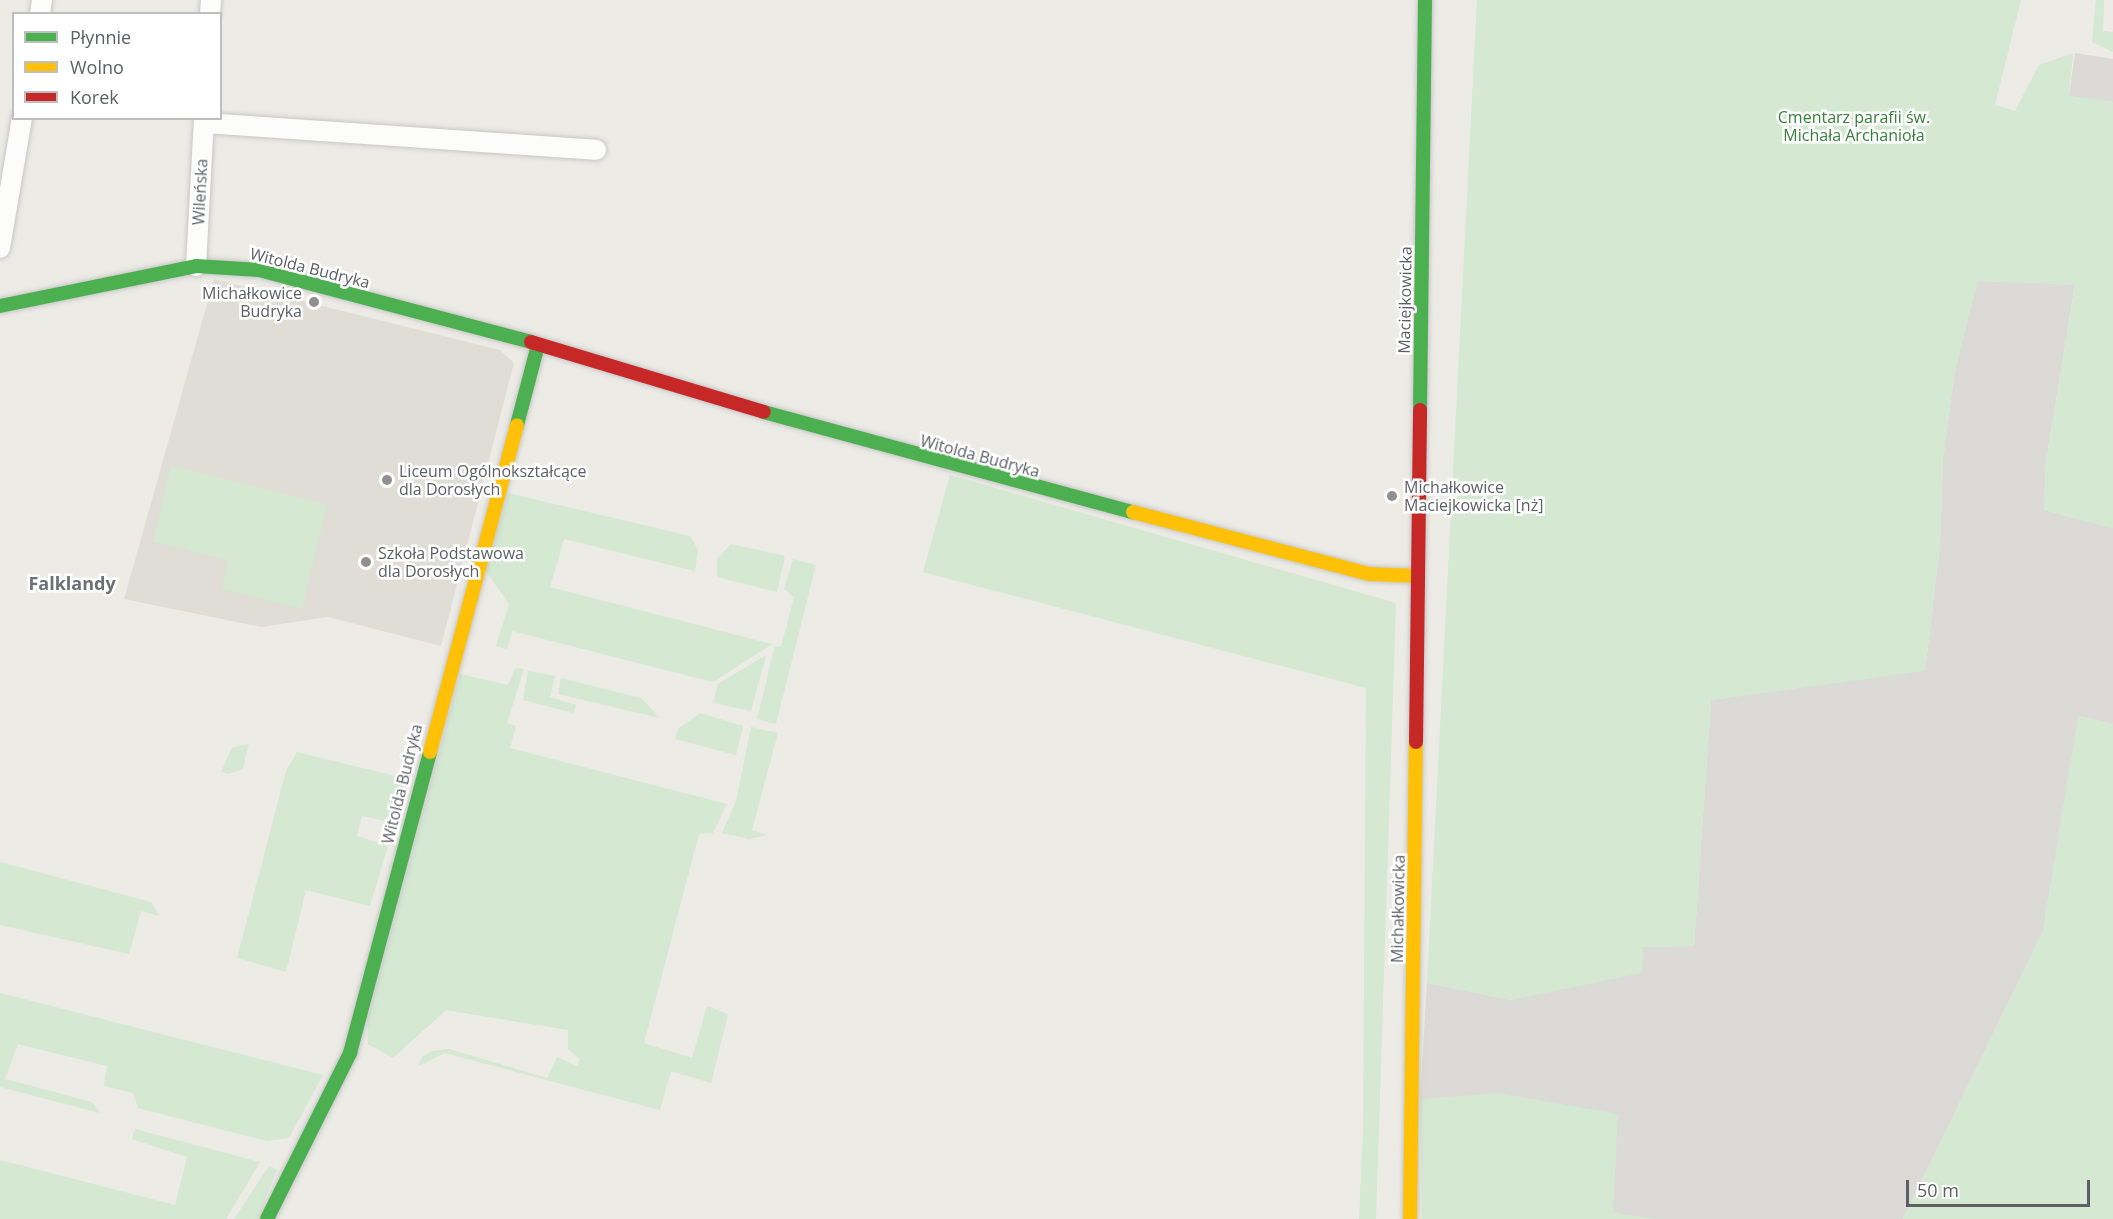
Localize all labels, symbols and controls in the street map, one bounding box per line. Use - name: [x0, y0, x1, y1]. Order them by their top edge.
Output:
- legend: [12, 12, 222, 120]
- text: Płynnie: [70, 25, 131, 49]
- text: Wolno: [70, 55, 124, 79]
- text: Korek: [70, 85, 119, 109]
- park label: Cmentarz parafii św. Michała Archanioła: [1778, 107, 1930, 145]
- street label: Wileńska: [189, 158, 211, 226]
- street label: Witolda Budryka: [248, 244, 372, 292]
- street label: Maciejkowicka: [1394, 246, 1416, 354]
- place label: Michałkowice Budryka: [202, 283, 302, 321]
- marker: Michałkowice Budryka: [307, 295, 321, 309]
- street label: Witolda Budryka: [918, 431, 1042, 481]
- place label: Liceum Ogólnokształcące dla Dorosłych: [399, 461, 586, 499]
- marker: Liceum Ogólnokształcące dla Dorosłych: [380, 473, 394, 487]
- place label: Michałkowice Maciejkowicka [nż]: [1404, 477, 1543, 515]
- marker: Michałkowice Maciejkowicka [nż]: [1385, 489, 1399, 503]
- place label: Szkoła Podstawowa dla Dorosłych: [378, 543, 524, 581]
- marker: Szkoła Podstawowa dla Dorosłych: [359, 555, 373, 569]
- district label: Falklandy: [28, 572, 116, 594]
- street label: Witolda Budryka: [378, 722, 426, 846]
- street label: Michałkowicka: [1387, 855, 1409, 963]
- scale bar: [1909, 1168, 2094, 1206]
- text: 50 m: [1917, 1178, 1959, 1202]

